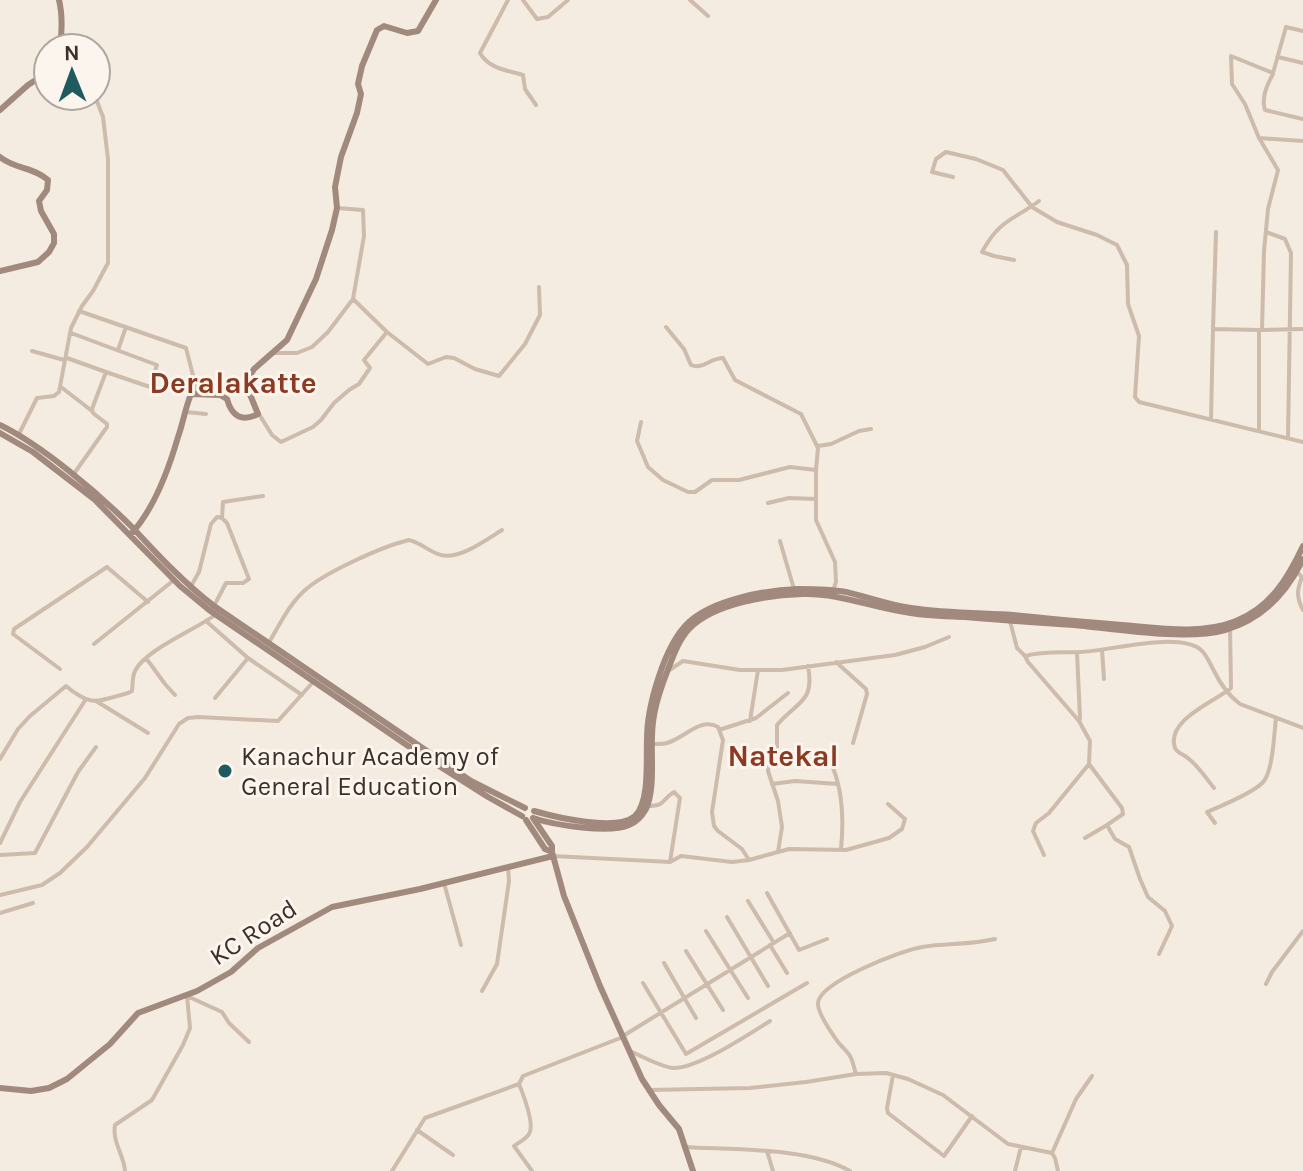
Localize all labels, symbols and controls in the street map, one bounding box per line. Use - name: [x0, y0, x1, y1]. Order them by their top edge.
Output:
- north arrow: [32, 32, 112, 112]
- text: N: [64, 40, 80, 66]
- district label: Deralakatte: [149, 365, 317, 401]
- district label: Natekal: [727, 738, 839, 774]
- place label: Kanachur Academy of General Education: [241, 741, 500, 802]
- marker: Kanachur Academy of General Education: [216, 762, 234, 780]
- street label: KC Road: [204, 893, 303, 972]

